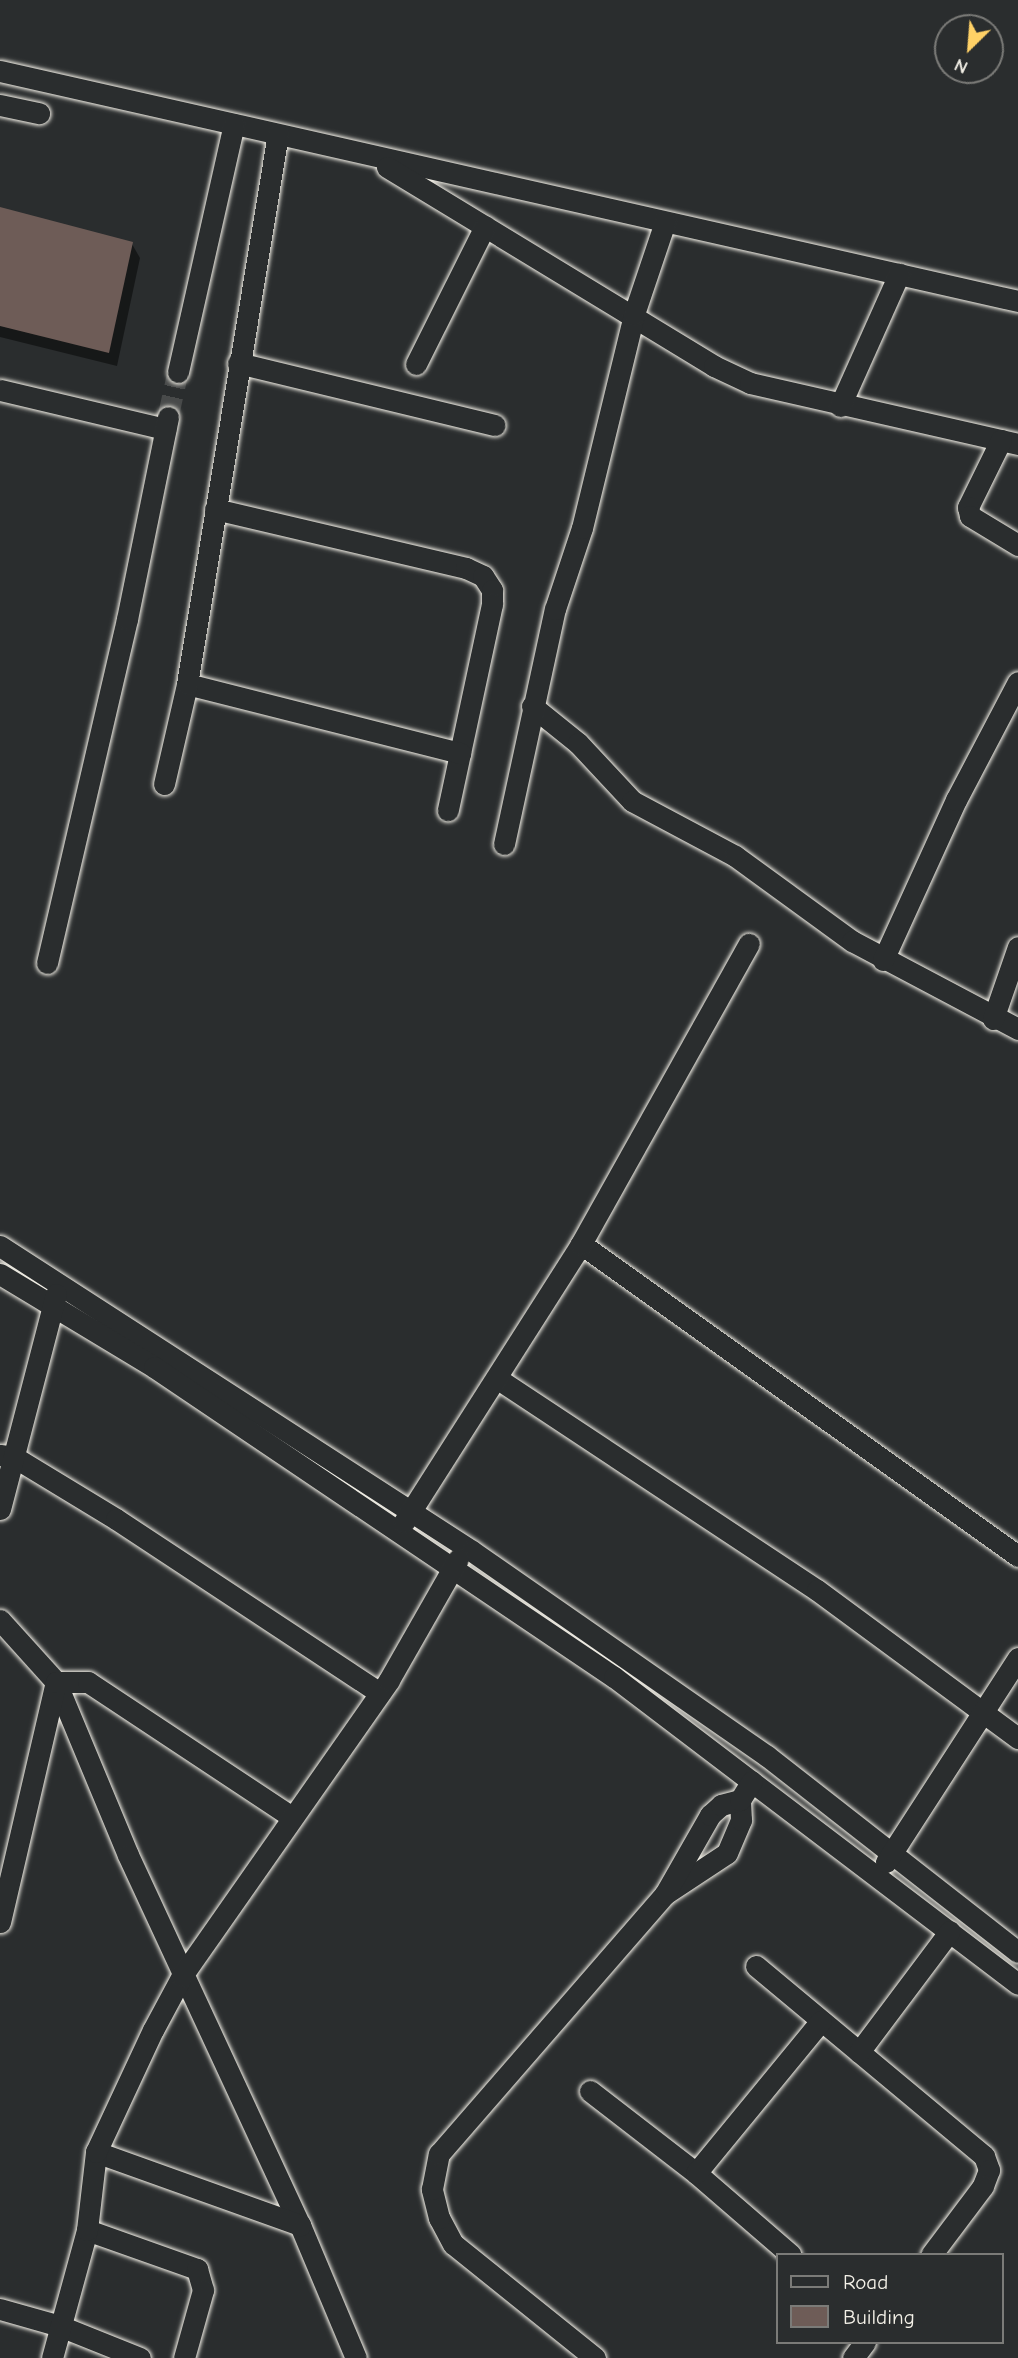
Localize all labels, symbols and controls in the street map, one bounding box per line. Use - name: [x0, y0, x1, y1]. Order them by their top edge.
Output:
- north arrow: [934, 14, 1004, 84]
- text: N: [951, 54, 971, 79]
- legend: [776, 2253, 1004, 2344]
- text: Road: [843, 2270, 888, 2294]
- text: Building: [843, 2305, 915, 2329]

